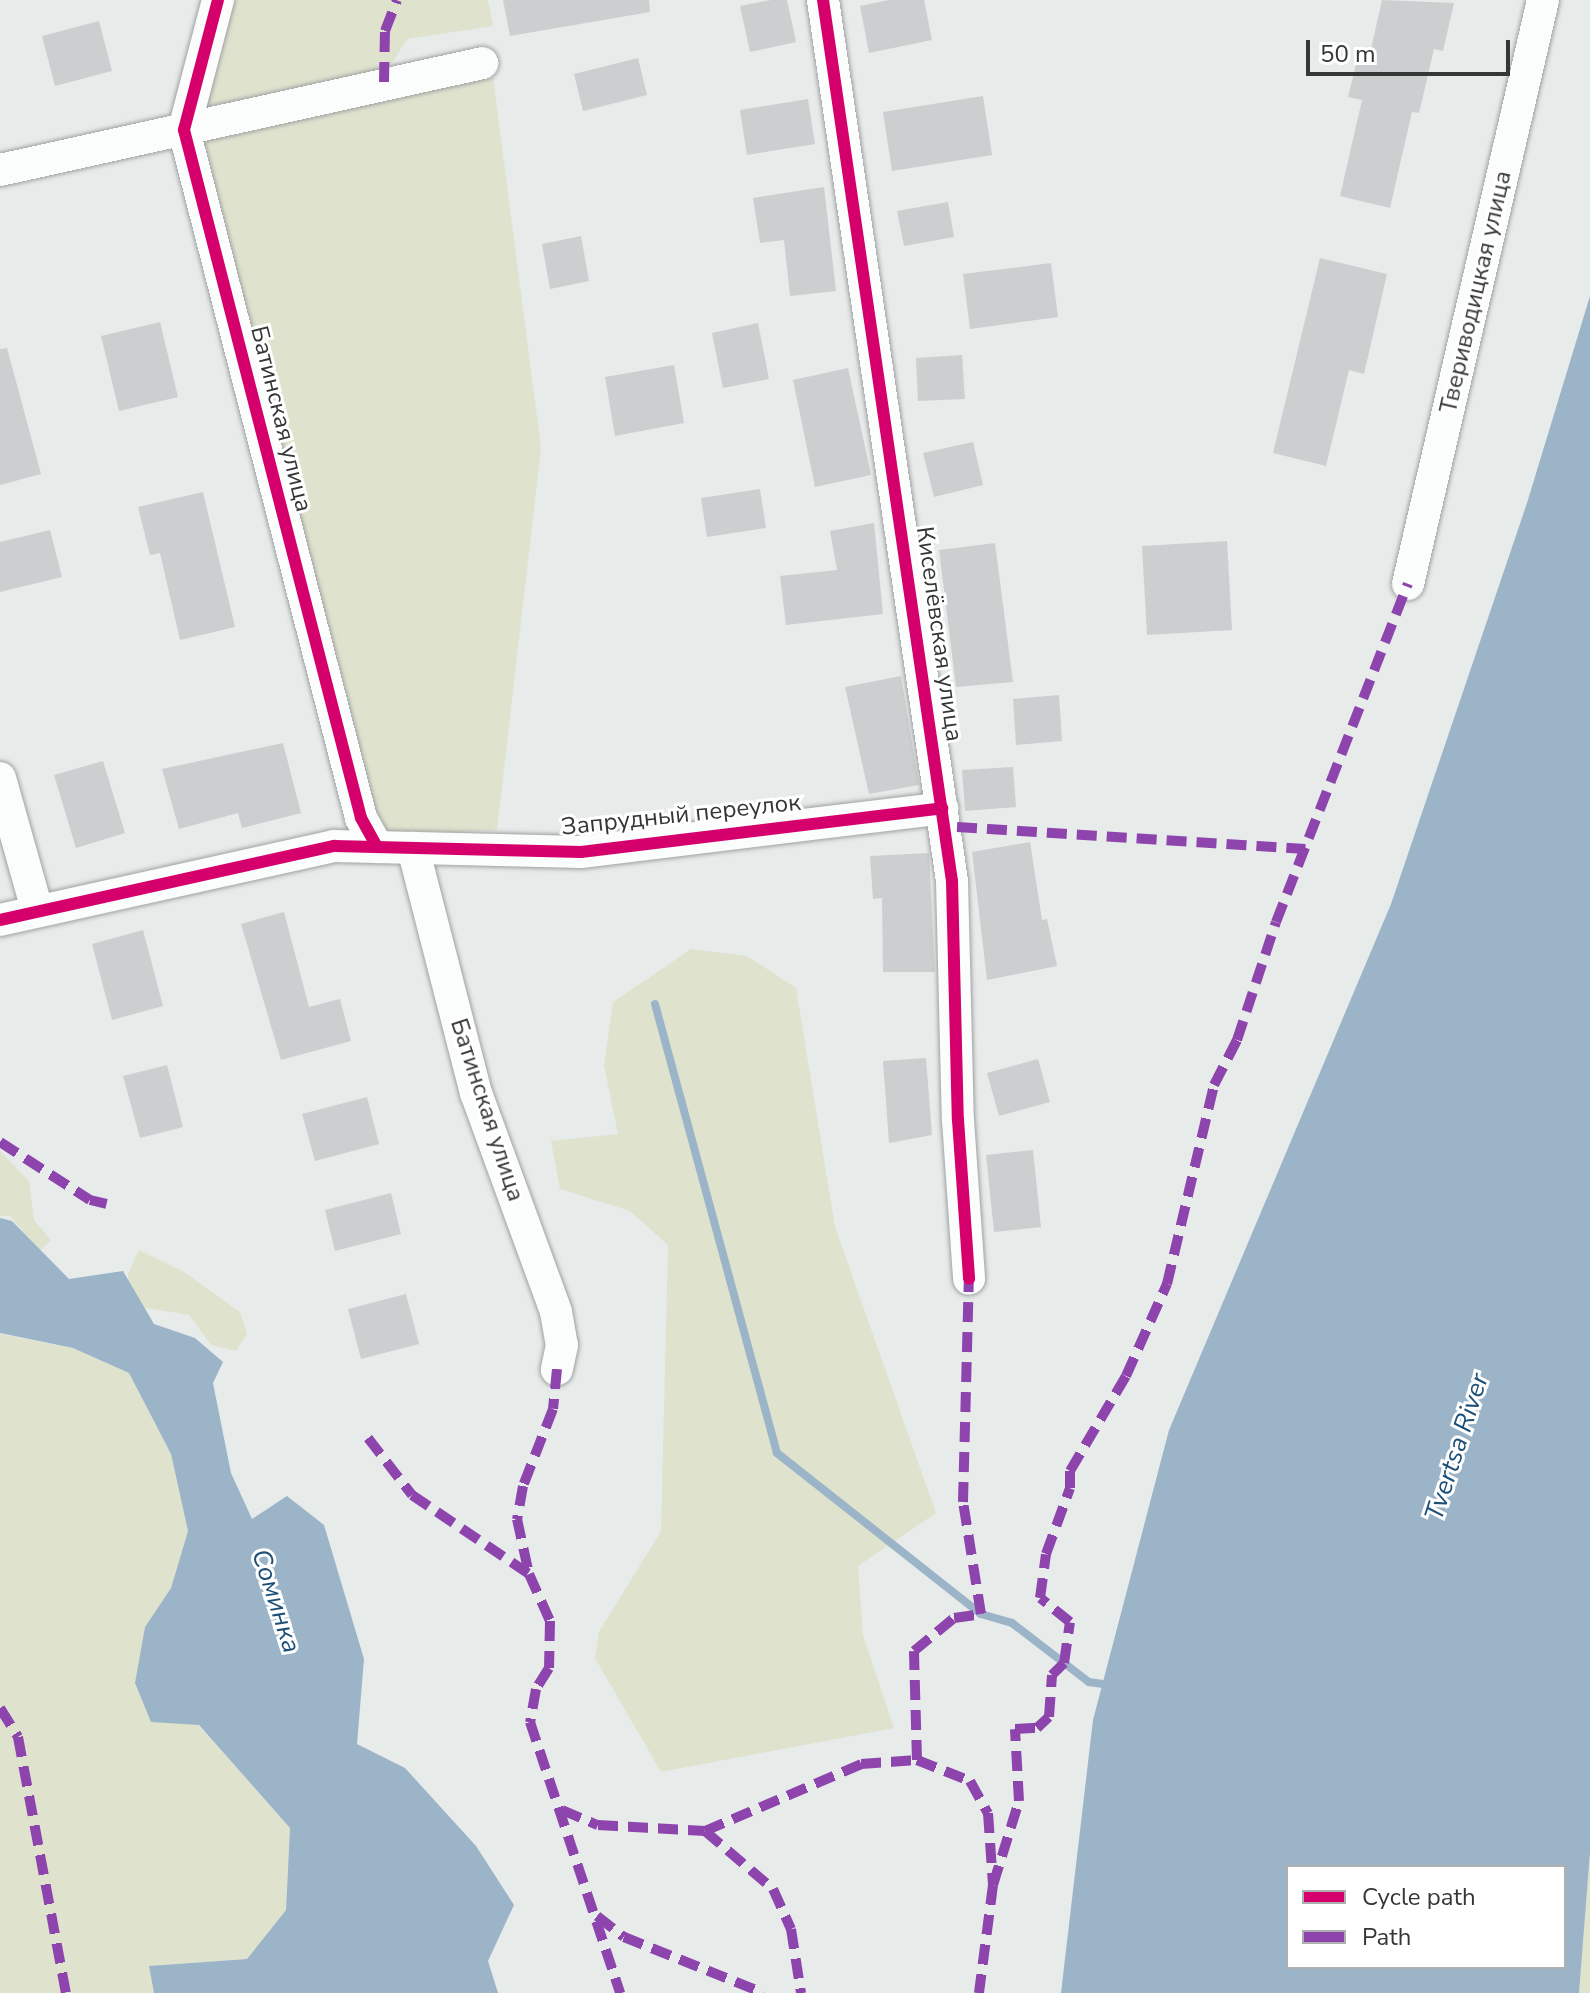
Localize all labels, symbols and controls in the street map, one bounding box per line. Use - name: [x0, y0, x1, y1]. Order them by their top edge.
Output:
- scale bar: [1310, 24, 1514, 74]
- text: 50 m: [1320, 38, 1376, 70]
- street label: Твериводицкая улица: [1434, 168, 1518, 416]
- street label: Батинская улица: [244, 323, 318, 515]
- street label: Киселёвская улица: [910, 525, 968, 743]
- street label: Запрудный переулок: [560, 788, 802, 842]
- street label: Батинская улица: [444, 1015, 530, 1205]
- water label: Tvertsa River: [1419, 1370, 1495, 1524]
- water label: Соминка: [245, 1545, 307, 1657]
- legend: [1286, 1865, 1566, 1969]
- text: Cycle path: [1362, 1881, 1476, 1913]
- text: Path: [1362, 1921, 1411, 1953]

